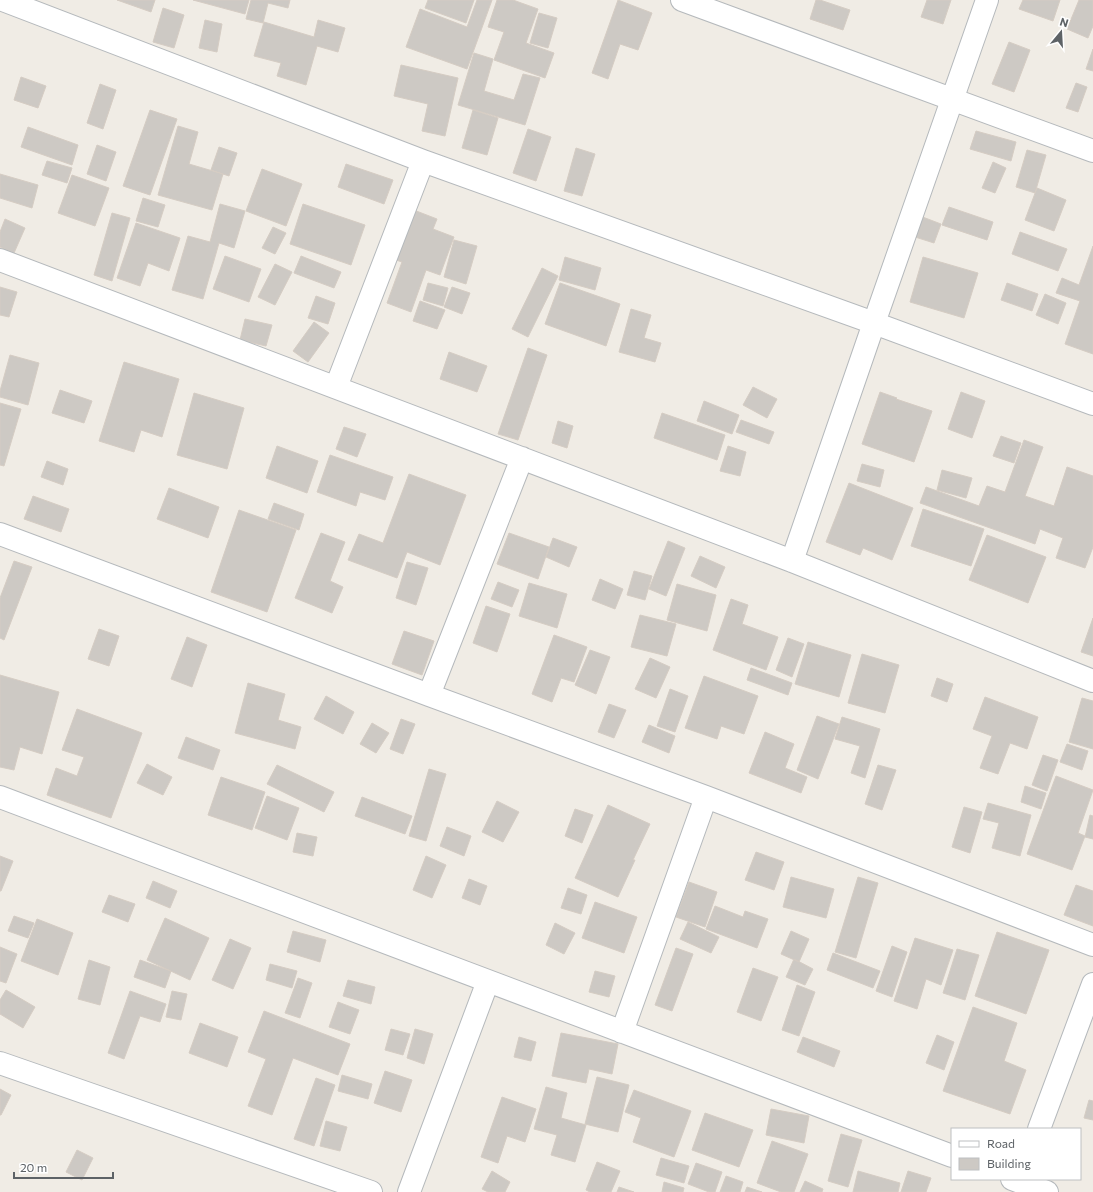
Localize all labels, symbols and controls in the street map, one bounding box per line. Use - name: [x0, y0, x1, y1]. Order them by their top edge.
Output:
- north arrow: [1041, 12, 1081, 52]
- text: N: [1058, 15, 1070, 29]
- legend: [951, 1128, 1081, 1180]
- text: Road: [987, 1136, 1015, 1150]
- scale bar: [14, 1154, 113, 1180]
- text: Building: [987, 1156, 1031, 1170]
- text: 20 m: [20, 1160, 47, 1174]

